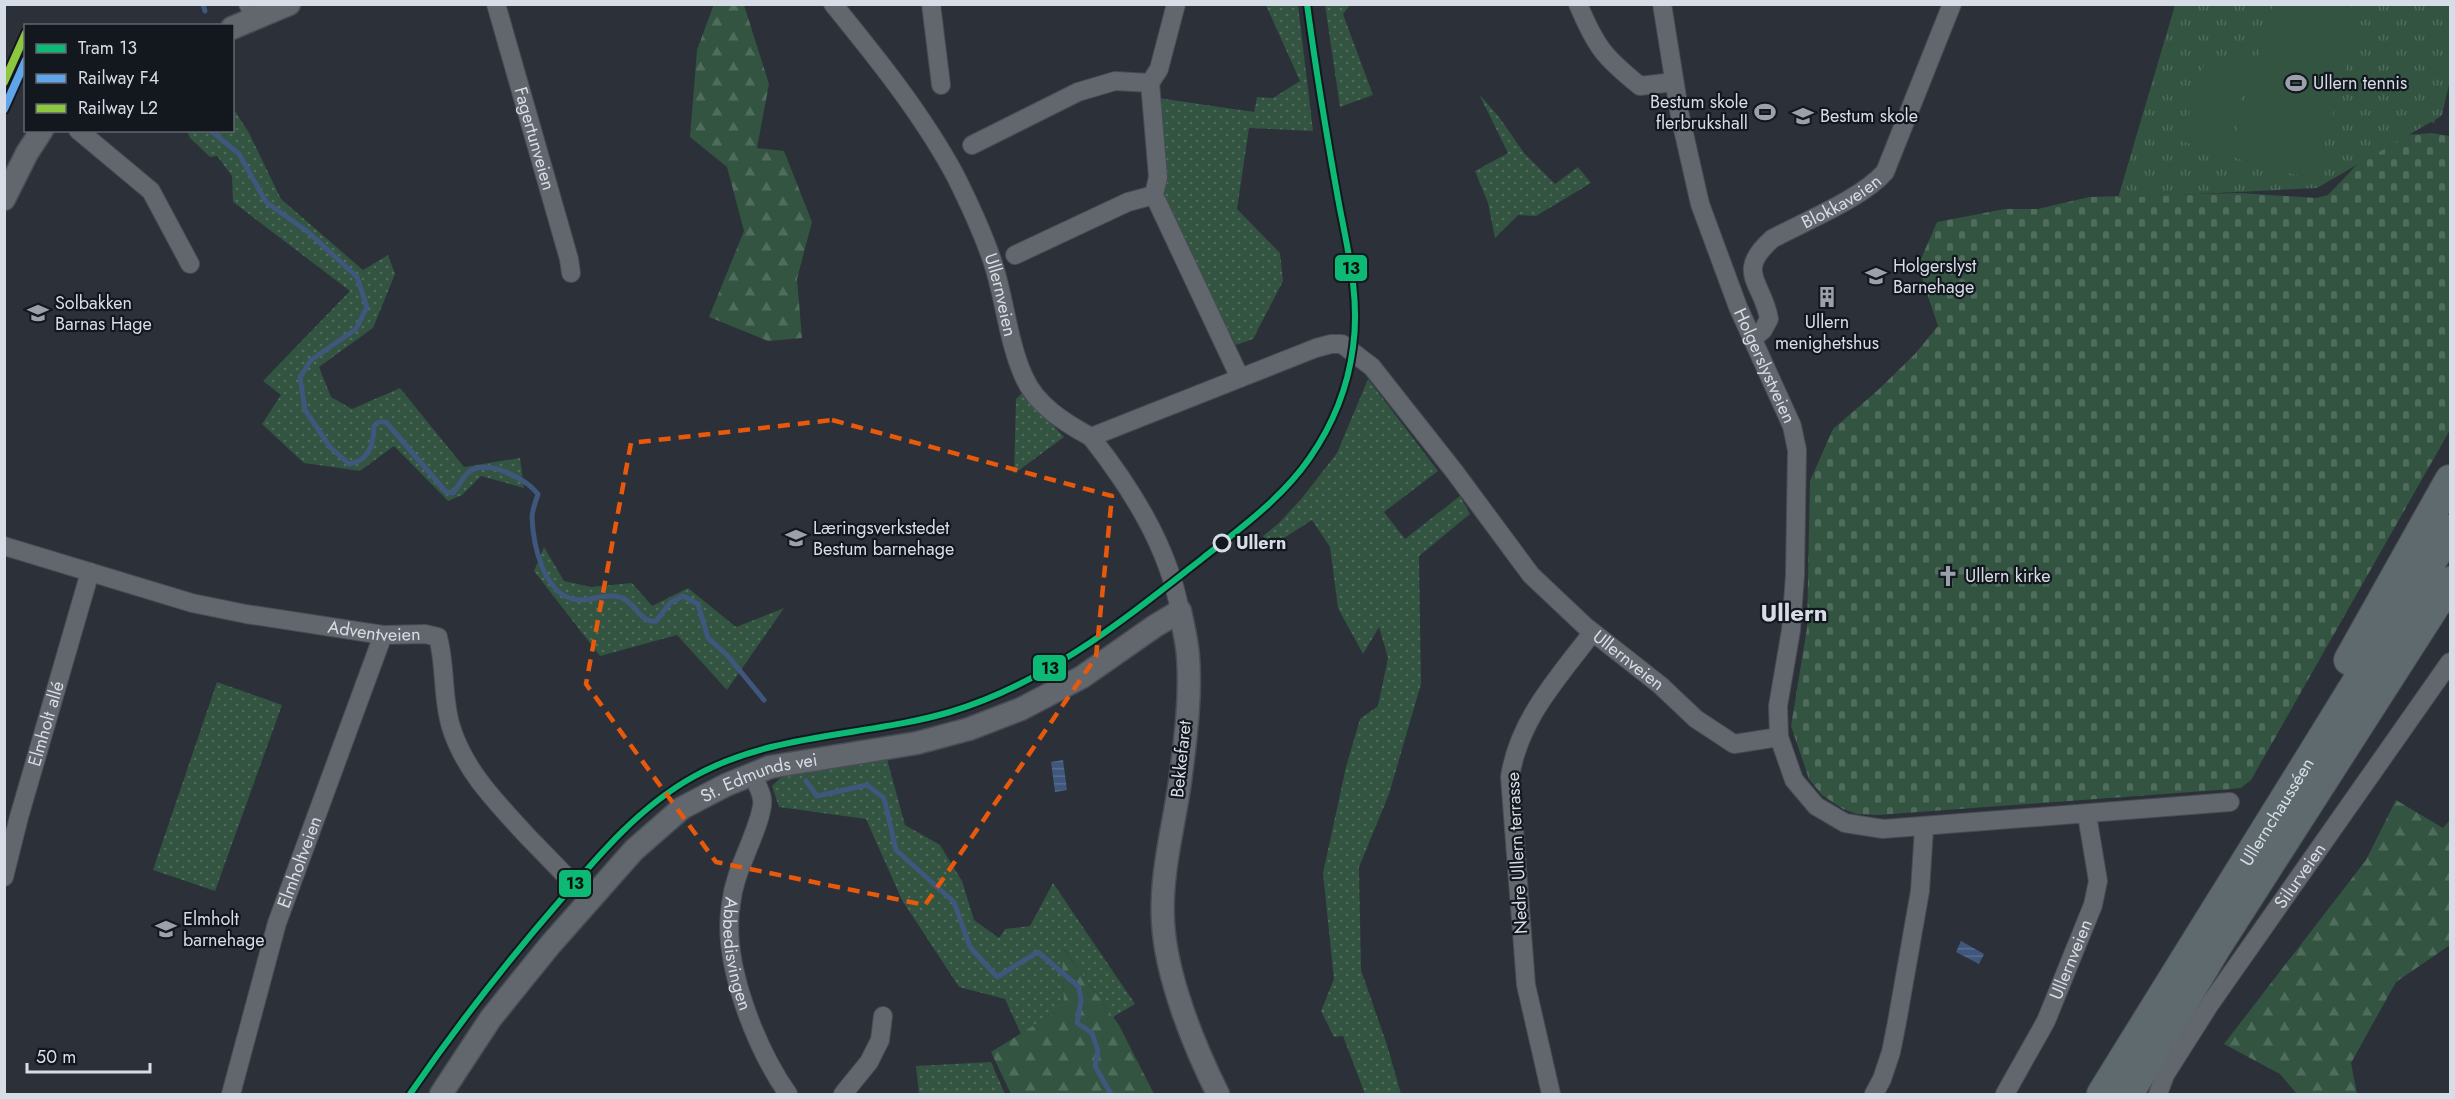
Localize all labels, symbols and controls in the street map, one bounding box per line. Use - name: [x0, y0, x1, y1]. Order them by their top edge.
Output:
- legend: [24, 24, 234, 132]
- text: Tram 13: [78, 35, 137, 61]
- text: Railway F4: [78, 65, 159, 91]
- place label: Ullern tennis: [2313, 70, 2407, 96]
- sports icon: Ullern tennis: [2284, 71, 2308, 95]
- street label: Fagertunveien: [507, 84, 562, 193]
- place label: Bestum skole flerbrukshall: [1650, 89, 1748, 136]
- text: Railway L2: [78, 95, 158, 121]
- sports icon: Bestum skole flerbrukshall: [1753, 100, 1777, 124]
- place label: Bestum skole: [1820, 103, 1918, 129]
- school or university icon: Bestum skole: [1791, 104, 1815, 128]
- street label: Blokkaveien: [1797, 168, 1887, 235]
- street label: Ullernveien: [978, 250, 1023, 339]
- place label: Holgerslyst Barnehage: [1893, 253, 1977, 300]
- line badge: 13: [1334, 254, 1368, 282]
- text: 13: [1342, 257, 1360, 280]
- school or university icon: Holgerslyst Barnehage: [1864, 264, 1888, 288]
- building icon: Ullern menighetshus: [1815, 285, 1839, 309]
- place label: Solbakken Barnas Hage: [55, 290, 152, 337]
- school or university icon: Solbakken Barnas Hage: [26, 301, 50, 325]
- street label: Holgerslystveien: [1727, 304, 1802, 428]
- place label: Ullern menighetshus: [1775, 309, 1879, 356]
- place label: Læringsverkstedet Bestum barnehage: [813, 515, 954, 562]
- school or university icon: Læringsverkstedet Bestum barnehage: [784, 526, 808, 550]
- place label: Ullern: [1236, 530, 1286, 556]
- marker: Ullern: [1213, 534, 1231, 552]
- place label: Ullern kirke: [1965, 563, 2051, 589]
- church icon: Ullern kirke: [1936, 564, 1960, 588]
- district label: Ullern: [1760, 595, 1828, 630]
- street label: Adventveien: [326, 614, 421, 648]
- street label: Ullernveien: [1587, 624, 1670, 697]
- line badge: 13: [1032, 654, 1067, 682]
- text: 13: [1041, 657, 1059, 680]
- street label: Elmholt allé: [21, 678, 71, 769]
- street label: Bekkefaret: [1164, 718, 1198, 799]
- street label: St. Edmunds vei: [696, 746, 819, 809]
- street label: Ullernchausséen: [2234, 753, 2321, 871]
- street label: Nedre Ullern terrasse: [1500, 771, 1534, 935]
- street label: Elmholtveien: [271, 812, 328, 912]
- street label: Silurveien: [2268, 837, 2332, 914]
- line badge: 13: [558, 869, 592, 898]
- text: 13: [566, 872, 584, 895]
- street label: Abbedisvingen: [716, 896, 758, 1014]
- place label: Elmholt barnehage: [183, 906, 264, 953]
- street label: Ullernveien: [2043, 915, 2099, 1004]
- school or university icon: Elmholt barnehage: [154, 917, 178, 941]
- scale bar: [27, 1036, 150, 1074]
- text: 50 m: [36, 1044, 76, 1070]

